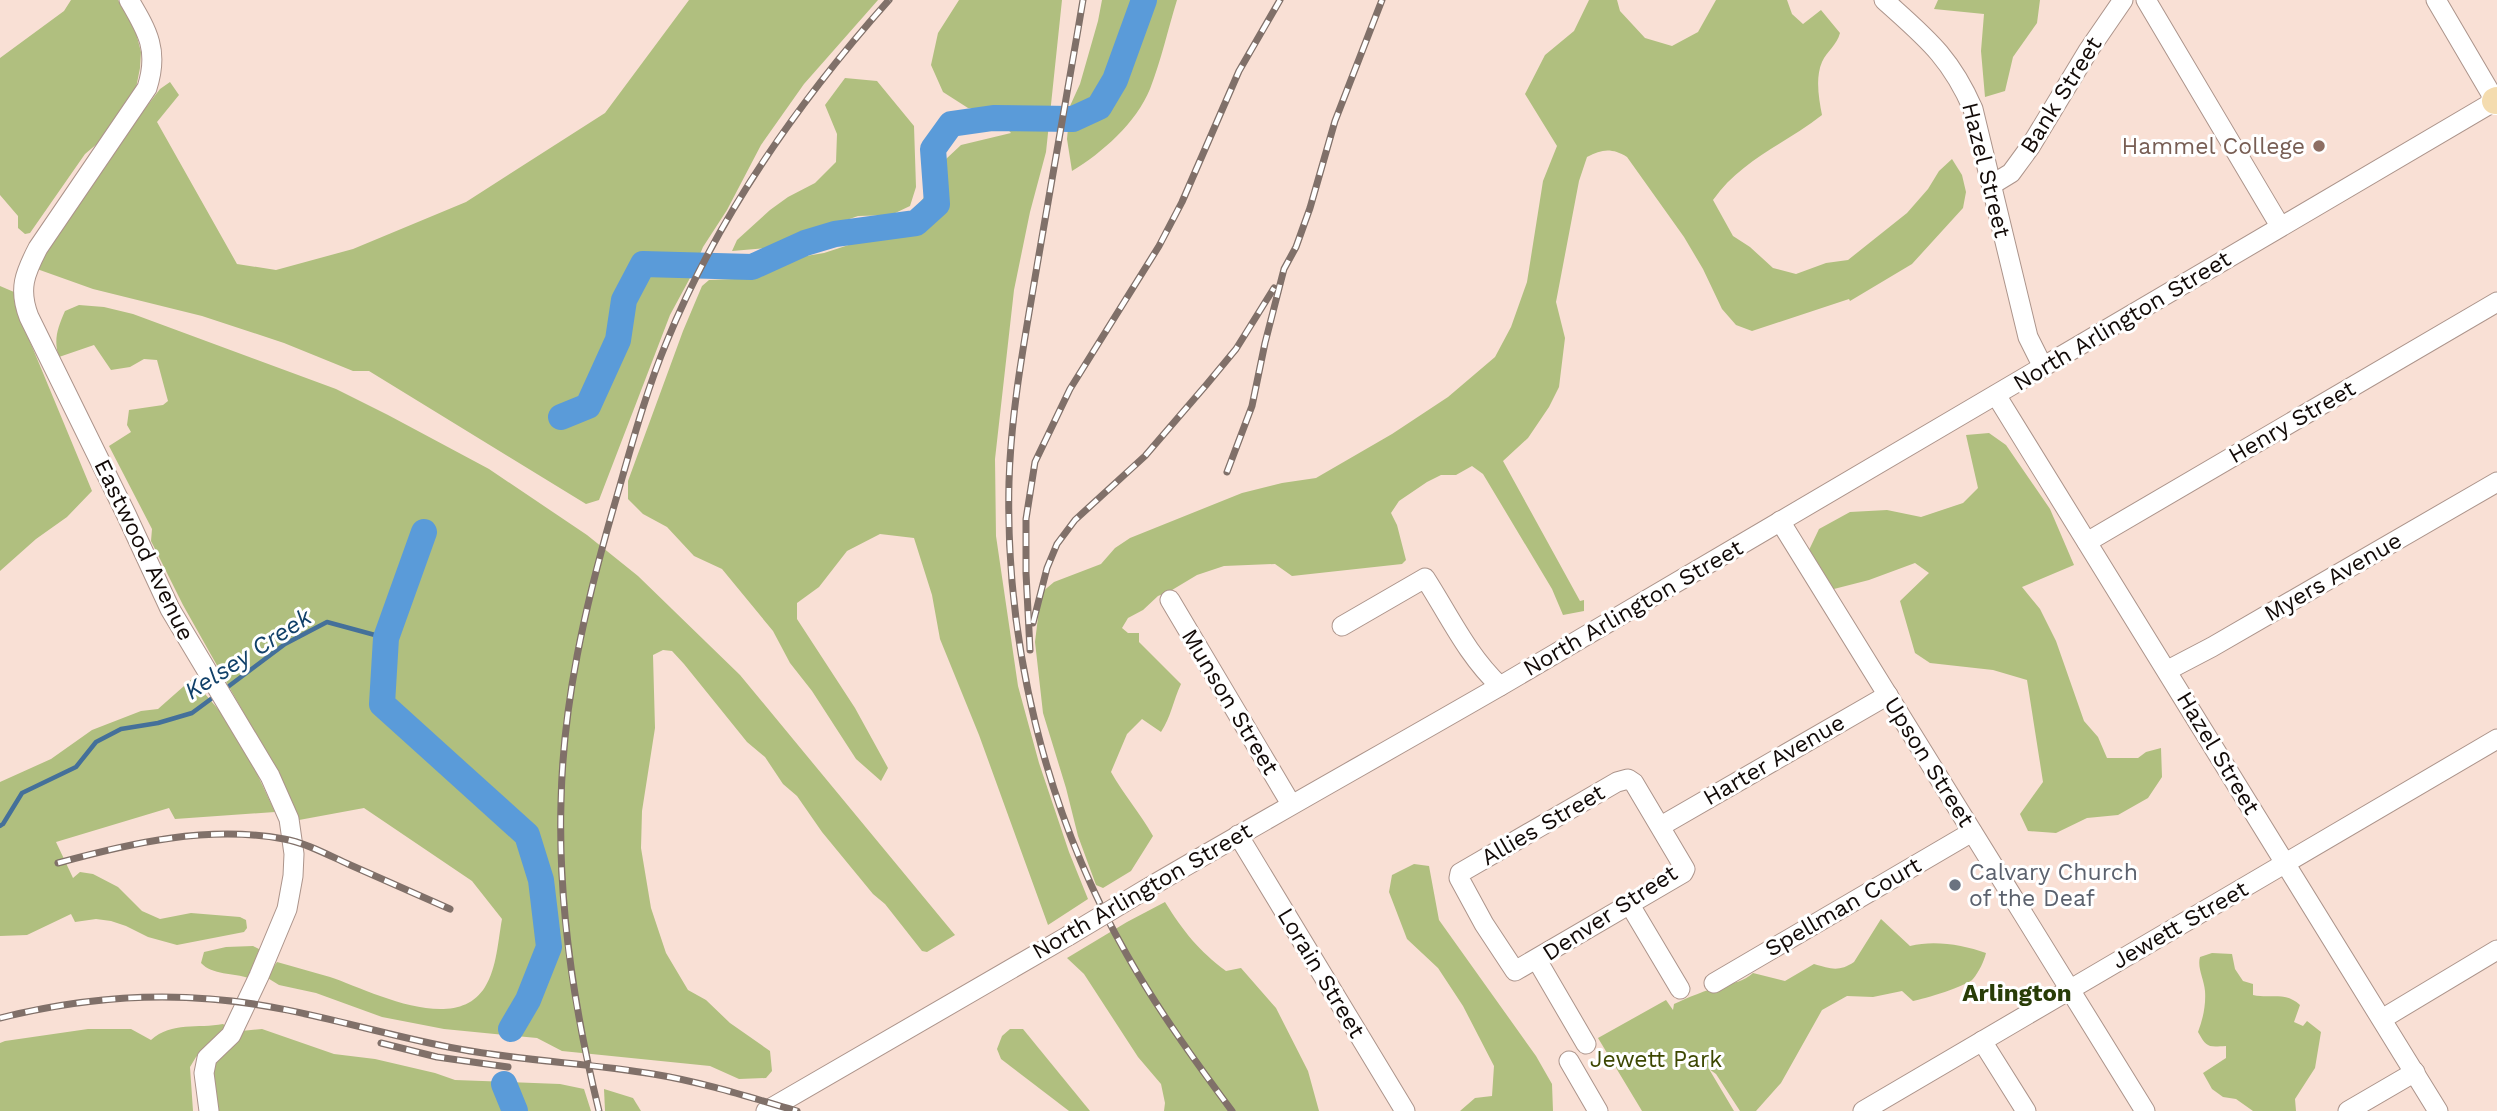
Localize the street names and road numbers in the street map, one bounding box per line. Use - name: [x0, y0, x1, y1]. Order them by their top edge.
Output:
- street label: Bank Street: [2015, 32, 2108, 158]
- street label: Hazel Street: [1956, 100, 2016, 241]
- street label: North Arlington Street: [2008, 245, 2236, 397]
- street label: Henry Street: [2224, 375, 2361, 469]
- street label: Eastwood Avenue: [88, 455, 200, 645]
- street label: Myers Avenue: [2260, 527, 2406, 627]
- street label: North Arlington Street: [1518, 534, 1748, 682]
- street label: Munson Street: [1176, 624, 1284, 780]
- street label: Hazel Street: [2171, 687, 2265, 820]
- street label: Upson Street: [1878, 692, 1980, 832]
- street label: Harter Avenue: [1699, 709, 1849, 811]
- street label: Allies Street: [1477, 779, 1610, 871]
- street label: North Arlington Street: [1027, 817, 1257, 965]
- street label: Spellman Court: [1760, 851, 1926, 963]
- street label: Denver Street: [1538, 859, 1683, 967]
- street label: Jewett Street: [2107, 875, 2253, 975]
- street label: Lorain Street: [1272, 903, 1371, 1043]

